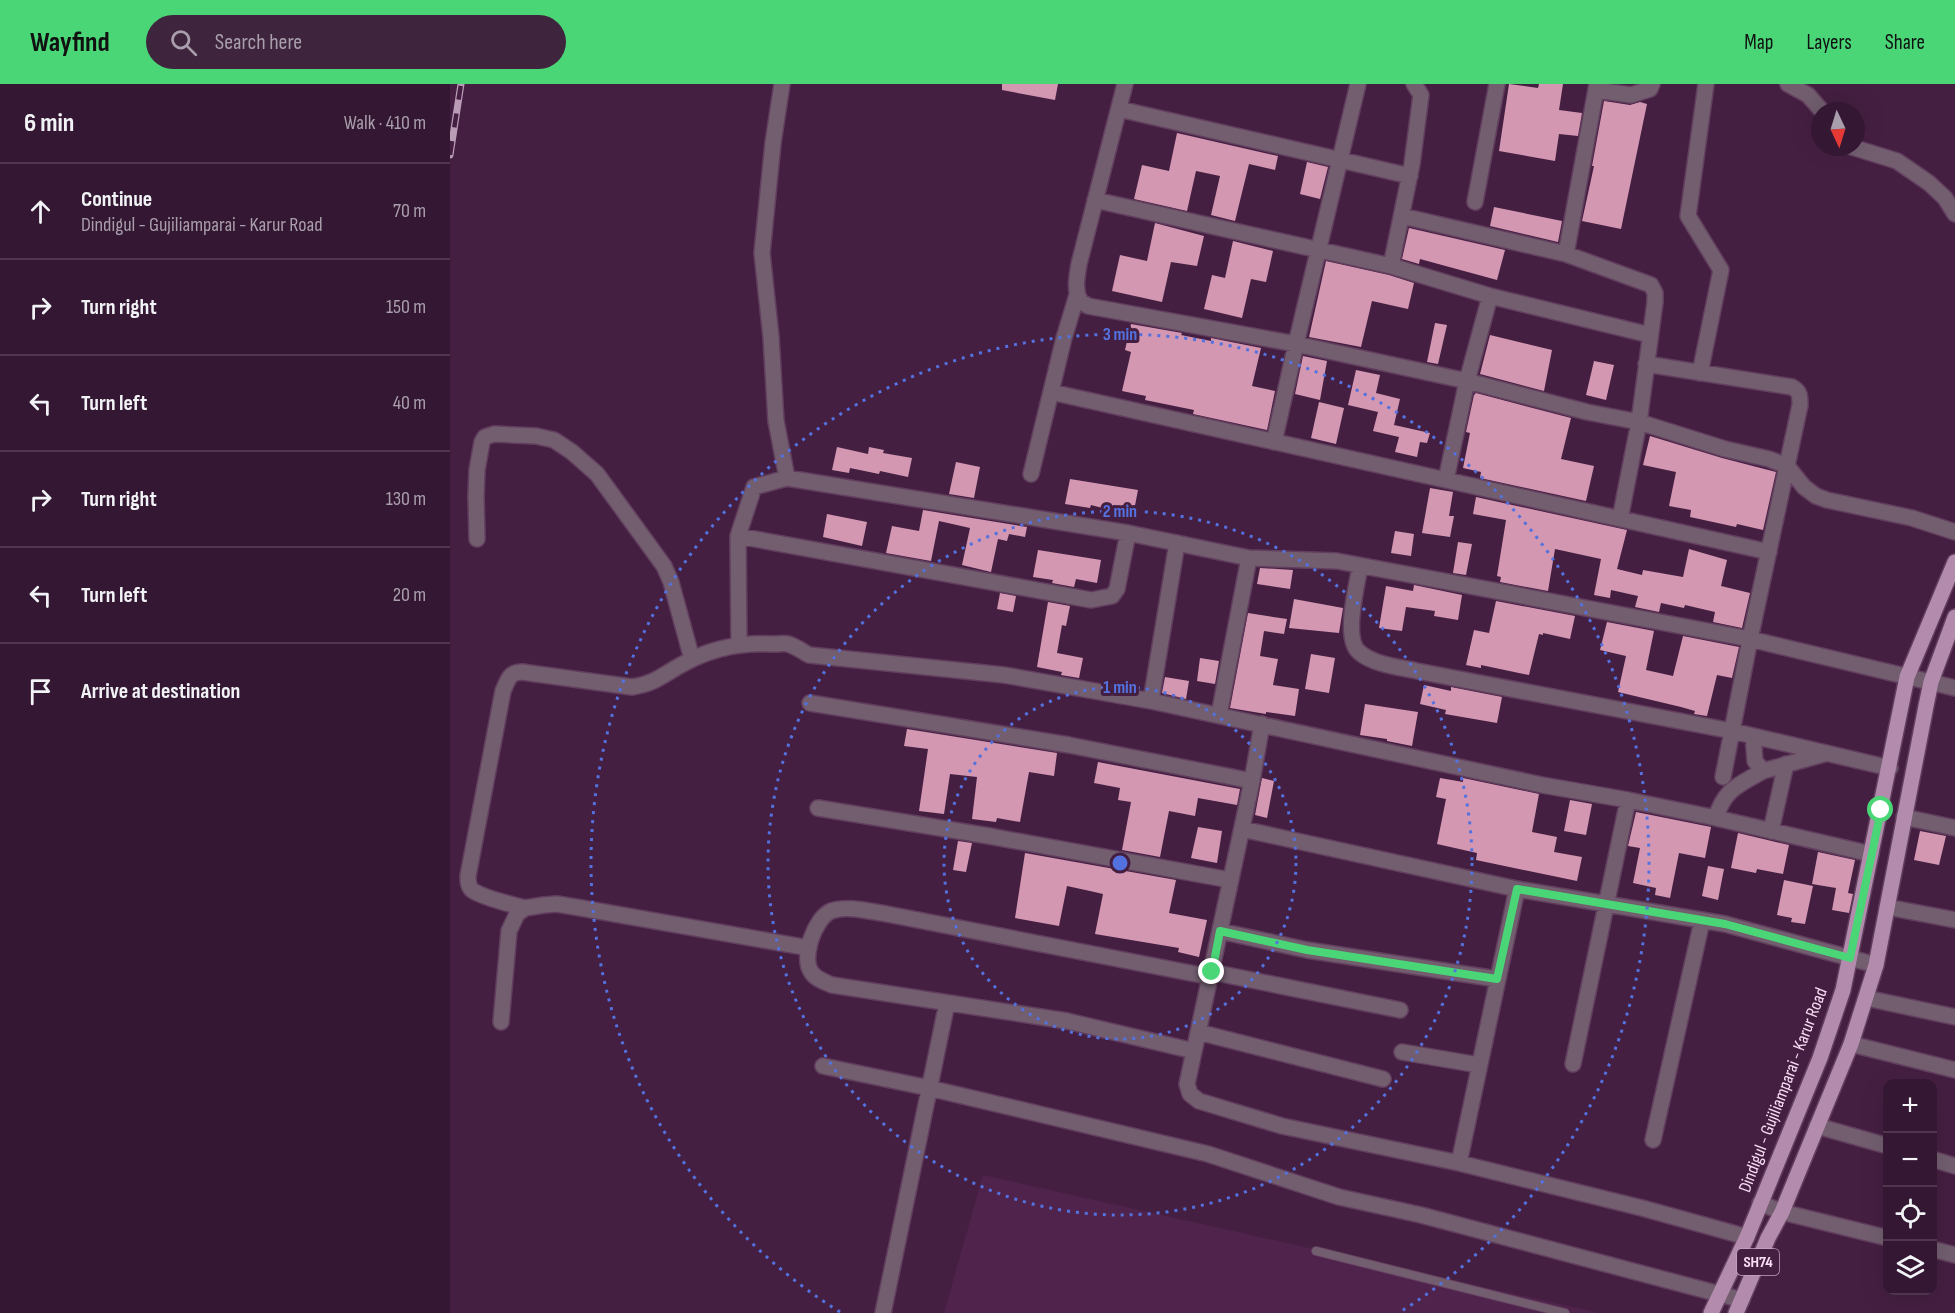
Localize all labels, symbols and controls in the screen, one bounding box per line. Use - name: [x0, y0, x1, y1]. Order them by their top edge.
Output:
- search box: [146, 15, 566, 69]
- text: Wayfind: [30, 26, 110, 59]
- icon: search: [167, 26, 200, 59]
- text: Search here: [215, 29, 302, 56]
- text: Map: [1744, 30, 1773, 55]
- text: Layers: [1806, 30, 1852, 55]
- text: Share: [1885, 30, 1925, 55]
- north arrow: [1811, 102, 1865, 156]
- text: 6 min: [24, 108, 74, 139]
- text: Walk · 410 m: [344, 111, 426, 135]
- text: Continue: [81, 186, 152, 213]
- icon: ahead: [24, 195, 57, 228]
- text: 70 m: [393, 199, 426, 223]
- text: Dindigul - Gujiliamparai - Karur Road: [81, 213, 323, 237]
- icon: right: [24, 291, 57, 324]
- text: Turn right: [81, 294, 157, 321]
- text: 150 m: [386, 295, 426, 319]
- text: 3 min: [1103, 324, 1137, 345]
- icon: left: [24, 387, 57, 420]
- text: Turn left: [81, 390, 147, 417]
- text: 40 m: [393, 391, 426, 415]
- icon: right: [24, 483, 57, 516]
- text: Turn right: [81, 486, 157, 513]
- text: 130 m: [386, 487, 426, 511]
- text: 2 min: [1103, 501, 1137, 522]
- icon: left: [24, 579, 57, 612]
- text: Turn left: [81, 582, 147, 609]
- text: 20 m: [393, 583, 426, 607]
- icon: arrive: [24, 675, 57, 708]
- text: 1 min: [1103, 677, 1137, 698]
- text: Arrive at destination: [81, 678, 240, 705]
- route start: [1867, 796, 1893, 822]
- centre of rings: [1110, 853, 1130, 873]
- route end: [1198, 958, 1224, 984]
- street label: Dindigul - Gujiliamparai - Karur Road: [1734, 985, 1832, 1195]
- map controls: [1883, 1079, 1937, 1295]
- button: +: [1883, 1079, 1937, 1133]
- button: −: [1883, 1133, 1937, 1187]
- button: locate: [1883, 1187, 1937, 1241]
- button: layers: [1883, 1241, 1937, 1295]
- road number: SH74: [1737, 1249, 1779, 1275]

